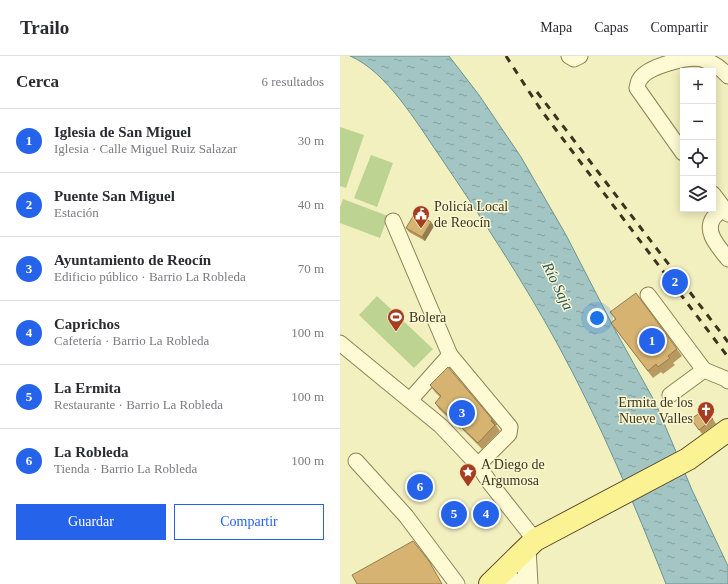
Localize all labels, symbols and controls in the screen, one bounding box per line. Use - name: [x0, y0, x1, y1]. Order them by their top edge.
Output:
- text: Trailo: [20, 17, 69, 38]
- text: Mapa: [540, 20, 572, 35]
- text: Capas: [594, 20, 628, 35]
- text: Compartir: [650, 20, 708, 35]
- map controls: [680, 68, 716, 212]
- button: +: [680, 68, 716, 104]
- text: Cerca: [16, 72, 59, 91]
- text: 6 resultados: [262, 74, 324, 89]
- button: −: [680, 104, 716, 140]
- text: Iglesia de San Miguel: [54, 124, 191, 140]
- text: 1: [26, 133, 32, 148]
- text: 30 m: [298, 133, 324, 148]
- button: locate: [680, 140, 716, 176]
- text: Iglesia · Calle Miguel Ruiz Salazar: [54, 141, 237, 156]
- button: layers: [680, 176, 716, 212]
- text: Puente San Miguel: [54, 188, 175, 204]
- text: 2: [26, 197, 32, 212]
- text: 40 m: [298, 197, 324, 212]
- place label: Policía Local de Reocín: [434, 199, 508, 230]
- public building icon: Policía Local de Reocín: [411, 204, 431, 229]
- text: Estación: [54, 205, 99, 220]
- text: Ayuntamiento de Reocín: [54, 252, 211, 268]
- water label: Río Saja: [539, 259, 576, 313]
- text: 3: [26, 261, 32, 276]
- text: 70 m: [298, 261, 324, 276]
- pin: 2: [662, 267, 688, 297]
- text: Edificio público · Barrio La Robleda: [54, 269, 246, 284]
- sports icon: Bolera: [386, 307, 406, 332]
- your location: [587, 308, 607, 328]
- place label: Bolera: [409, 310, 447, 325]
- text: Caprichos: [54, 316, 120, 332]
- text: 4: [26, 325, 32, 340]
- text: 100 m: [291, 325, 324, 340]
- pin: 1: [639, 326, 665, 356]
- text: Cafetería · Barrio La Robleda: [54, 333, 209, 348]
- text: La Ermita: [54, 380, 121, 396]
- text: 5: [26, 389, 32, 404]
- text: 100 m: [291, 389, 324, 404]
- place label: Ermita de los Nueve Valles: [618, 395, 693, 426]
- text: Restaurante · Barrio La Robleda: [54, 397, 223, 412]
- pin: 3: [449, 398, 475, 428]
- church icon: Ermita de los Nueve Valles: [696, 400, 716, 425]
- text: La Robleda: [54, 444, 129, 460]
- text: 6: [26, 453, 32, 468]
- text: 100 m: [291, 453, 324, 468]
- place label: A Diego de Argumosa: [481, 457, 545, 488]
- text: Tienda · Barrio La Robleda: [54, 461, 197, 476]
- place icon: A Diego de Argumosa: [458, 462, 478, 487]
- pin: 6: [407, 472, 433, 502]
- pin: 5: [441, 499, 467, 529]
- pin: 4: [473, 499, 499, 529]
- button: Guardar: [16, 504, 166, 540]
- button: Compartir: [174, 504, 324, 540]

